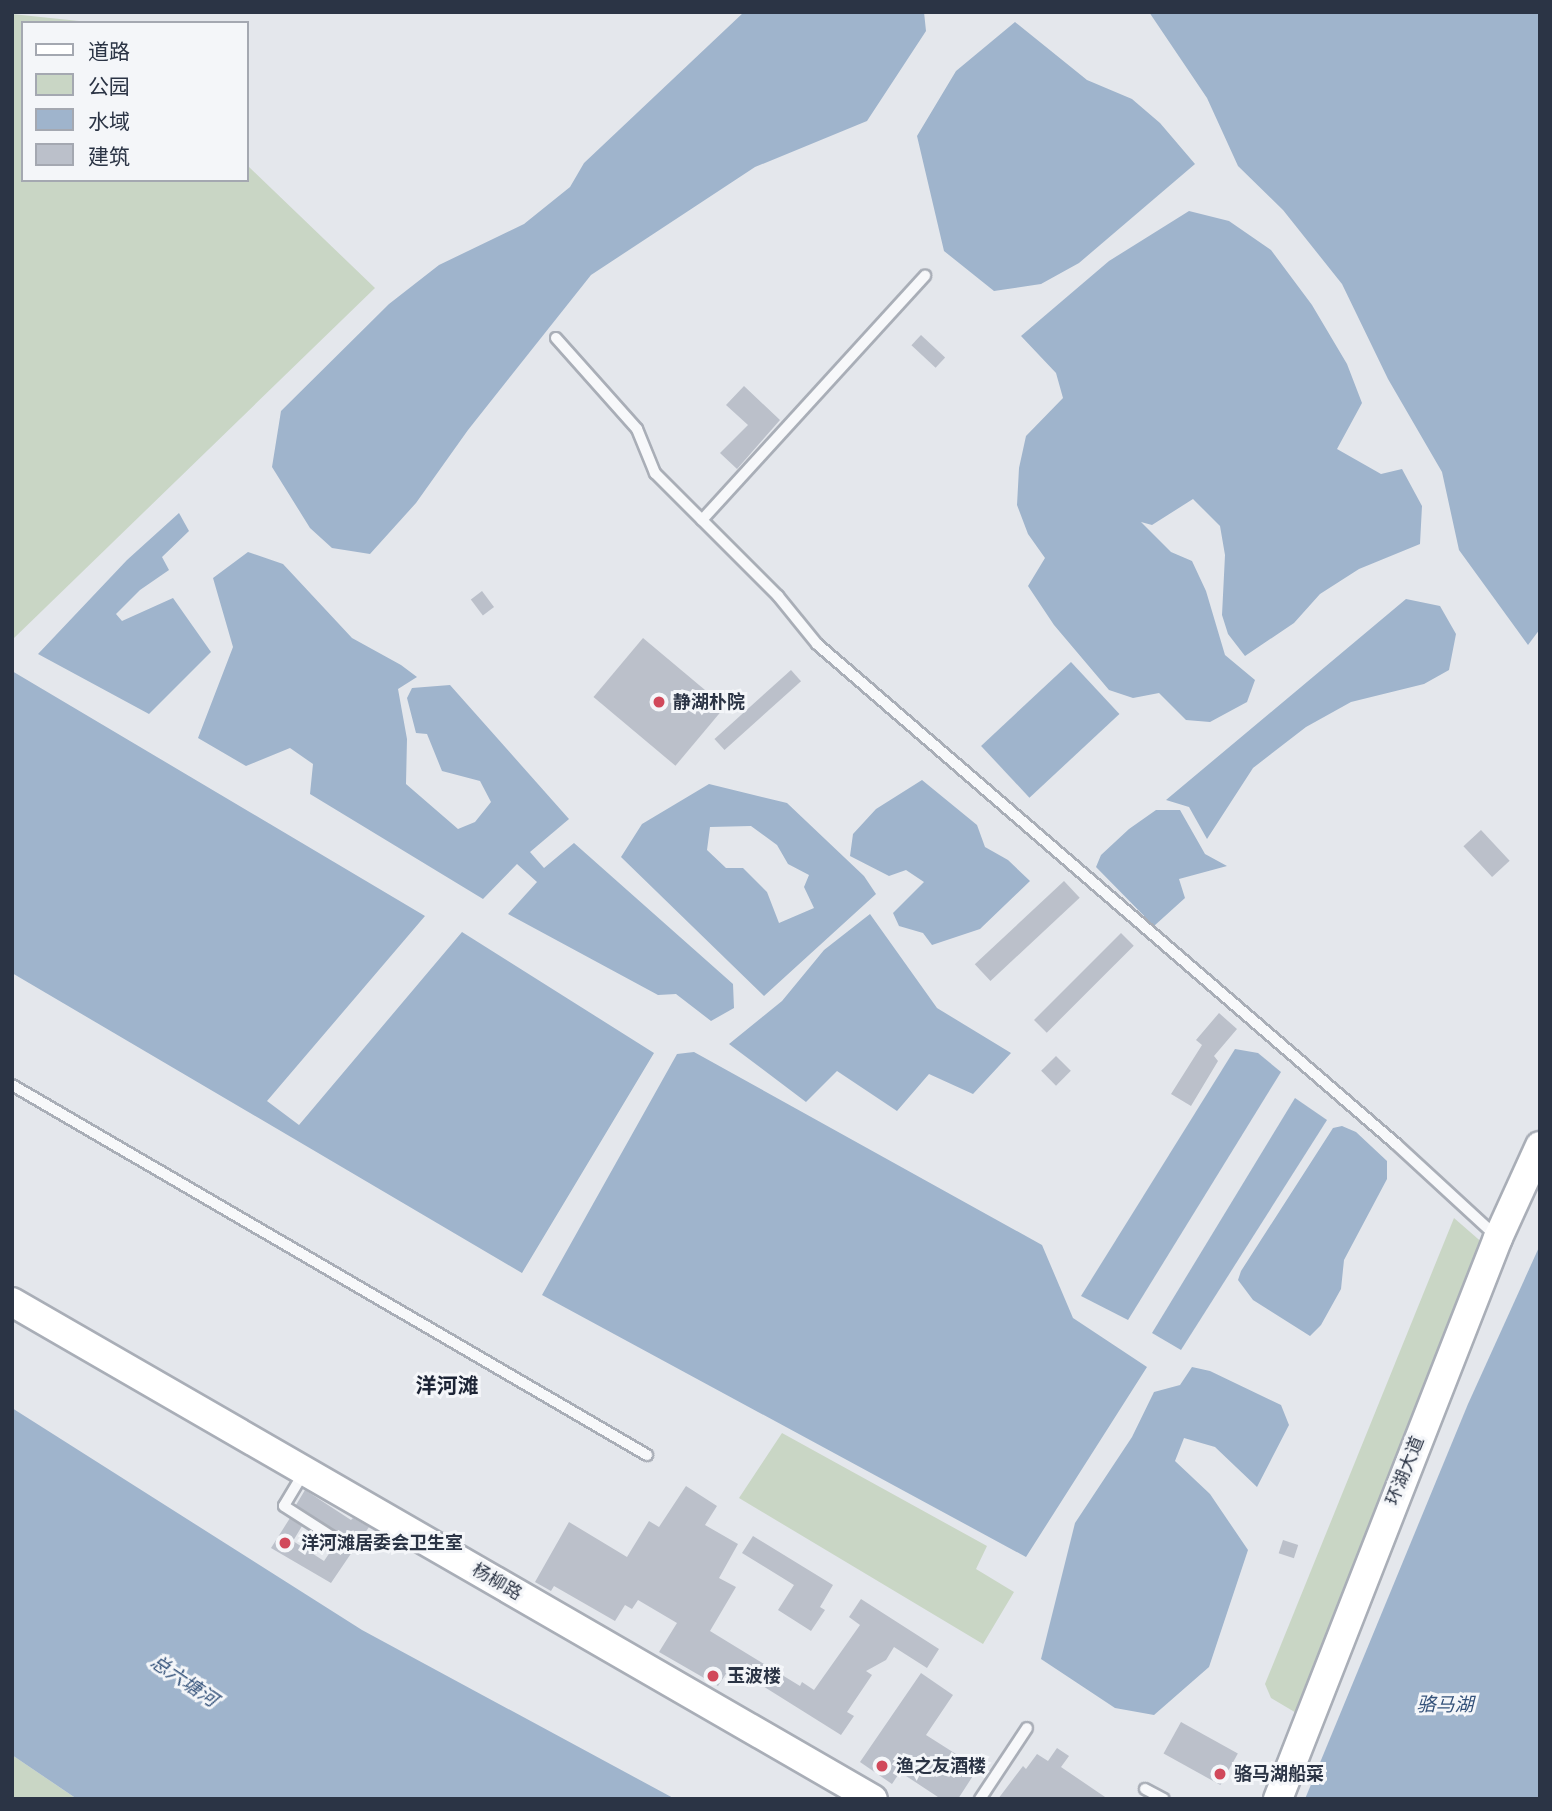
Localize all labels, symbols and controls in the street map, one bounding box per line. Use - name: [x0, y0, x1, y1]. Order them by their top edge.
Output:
- legend: [21, 21, 248, 182]
- text: 道路: [88, 38, 130, 64]
- text: 公园: [88, 73, 130, 99]
- text: 水域: [88, 108, 130, 134]
- text: 建筑: [88, 143, 130, 169]
- place label: 静湖朴院: [673, 691, 745, 713]
- marker: 静湖朴院: [651, 694, 667, 710]
- district label: 洋河滩: [416, 1372, 478, 1398]
- street label: 环湖大道: [1382, 1434, 1428, 1508]
- place label: 洋河滩居委会卫生室: [301, 1532, 463, 1554]
- marker: 洋河滩居委会卫生室: [275, 1533, 295, 1553]
- street label: 杨柳路: [468, 1559, 526, 1605]
- water label: 总六塘河: [146, 1650, 222, 1712]
- place label: 玉波楼: [727, 1665, 781, 1687]
- marker: 玉波楼: [705, 1668, 721, 1684]
- water label: 骆马湖: [1417, 1694, 1473, 1716]
- place label: 渔之友酒楼: [896, 1755, 986, 1777]
- marker: 渔之友酒楼: [874, 1758, 890, 1774]
- place label: 骆马湖船菜: [1234, 1763, 1324, 1785]
- marker: 骆马湖船菜: [1212, 1766, 1228, 1782]

